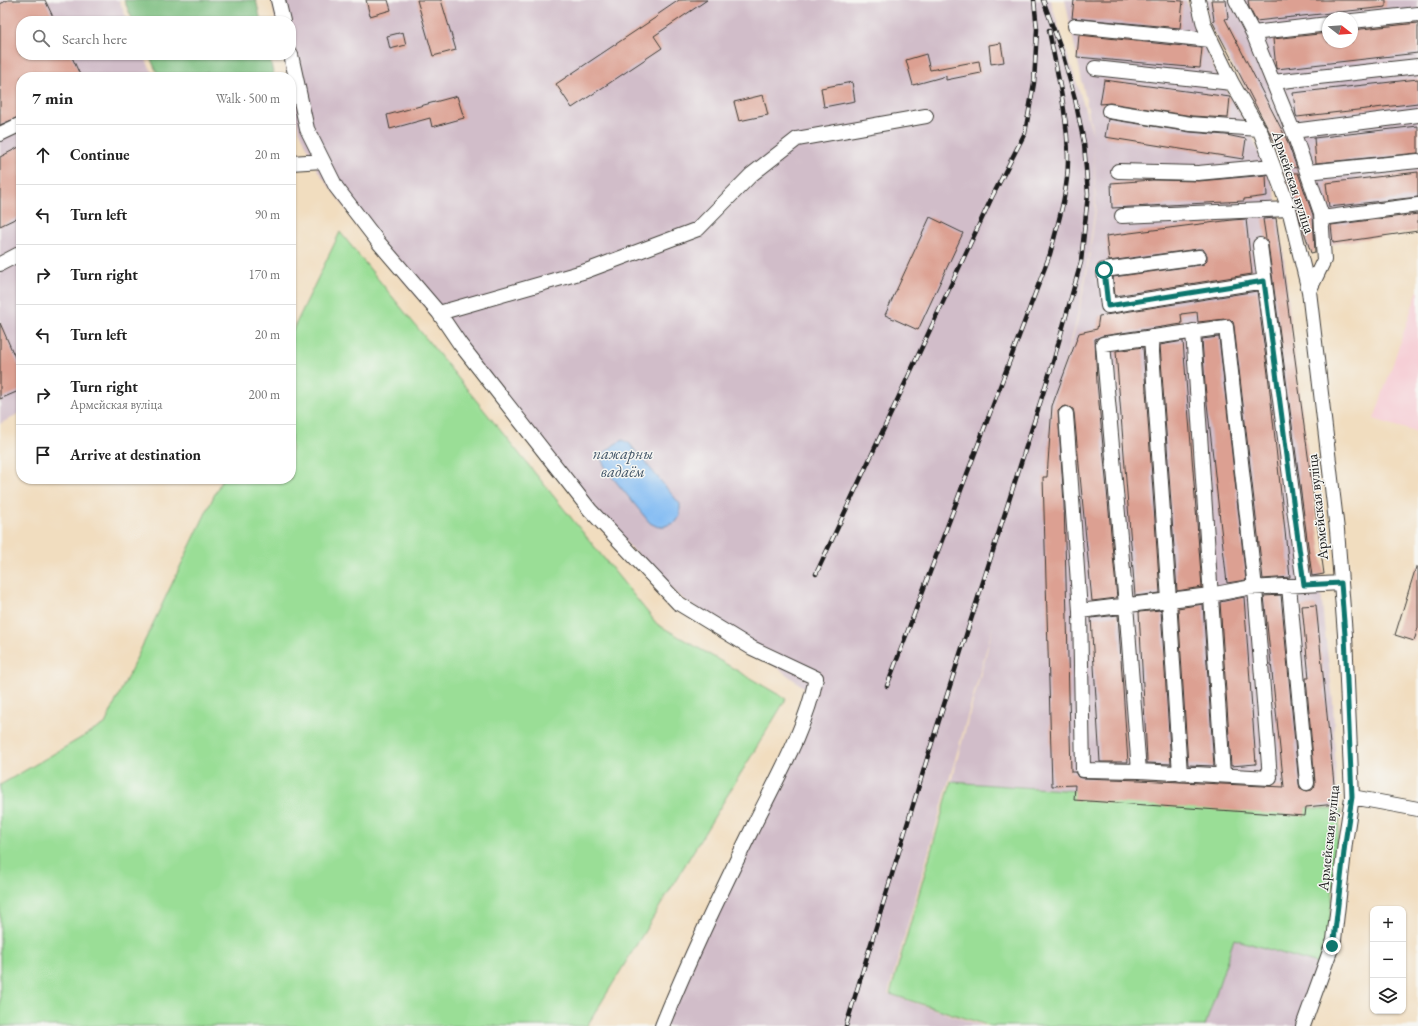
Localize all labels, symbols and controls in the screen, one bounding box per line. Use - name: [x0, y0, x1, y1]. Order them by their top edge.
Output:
- north arrow: [1322, 12, 1358, 48]
- search box: [16, 16, 296, 60]
- icon: search: [30, 27, 52, 49]
- text: Search here: [62, 29, 127, 48]
- text: 7 min: [32, 87, 73, 109]
- text: Walk · 500 m: [216, 90, 280, 107]
- street label: Армейская вуліца: [1268, 127, 1320, 236]
- icon: ahead: [32, 144, 54, 166]
- text: Continue: [70, 145, 130, 164]
- text: 20 m: [255, 146, 280, 163]
- icon: left: [32, 204, 54, 226]
- text: Turn left: [70, 205, 127, 224]
- text: 90 m: [255, 206, 280, 223]
- route start: [1095, 261, 1113, 279]
- icon: right: [32, 264, 54, 286]
- text: Turn right: [70, 265, 138, 284]
- text: 170 m: [249, 266, 280, 283]
- icon: left: [32, 324, 54, 346]
- text: Turn left: [70, 325, 127, 344]
- text: 20 m: [255, 326, 280, 343]
- text: Turn right: [70, 377, 138, 396]
- icon: right: [32, 384, 54, 406]
- text: 200 m: [249, 386, 280, 403]
- text: Армейская вуліца: [70, 396, 162, 413]
- water label: пажарны вадаём: [593, 443, 653, 482]
- icon: arrive: [32, 444, 54, 466]
- text: Arrive at destination: [70, 445, 201, 464]
- street label: Армейская вуліца: [1302, 453, 1332, 562]
- street label: Армейская вуліца: [1313, 784, 1343, 893]
- map controls: [1370, 906, 1406, 1014]
- button: +: [1370, 906, 1406, 942]
- route end: [1323, 937, 1341, 955]
- button: −: [1370, 942, 1406, 978]
- button: layers: [1370, 978, 1406, 1014]

